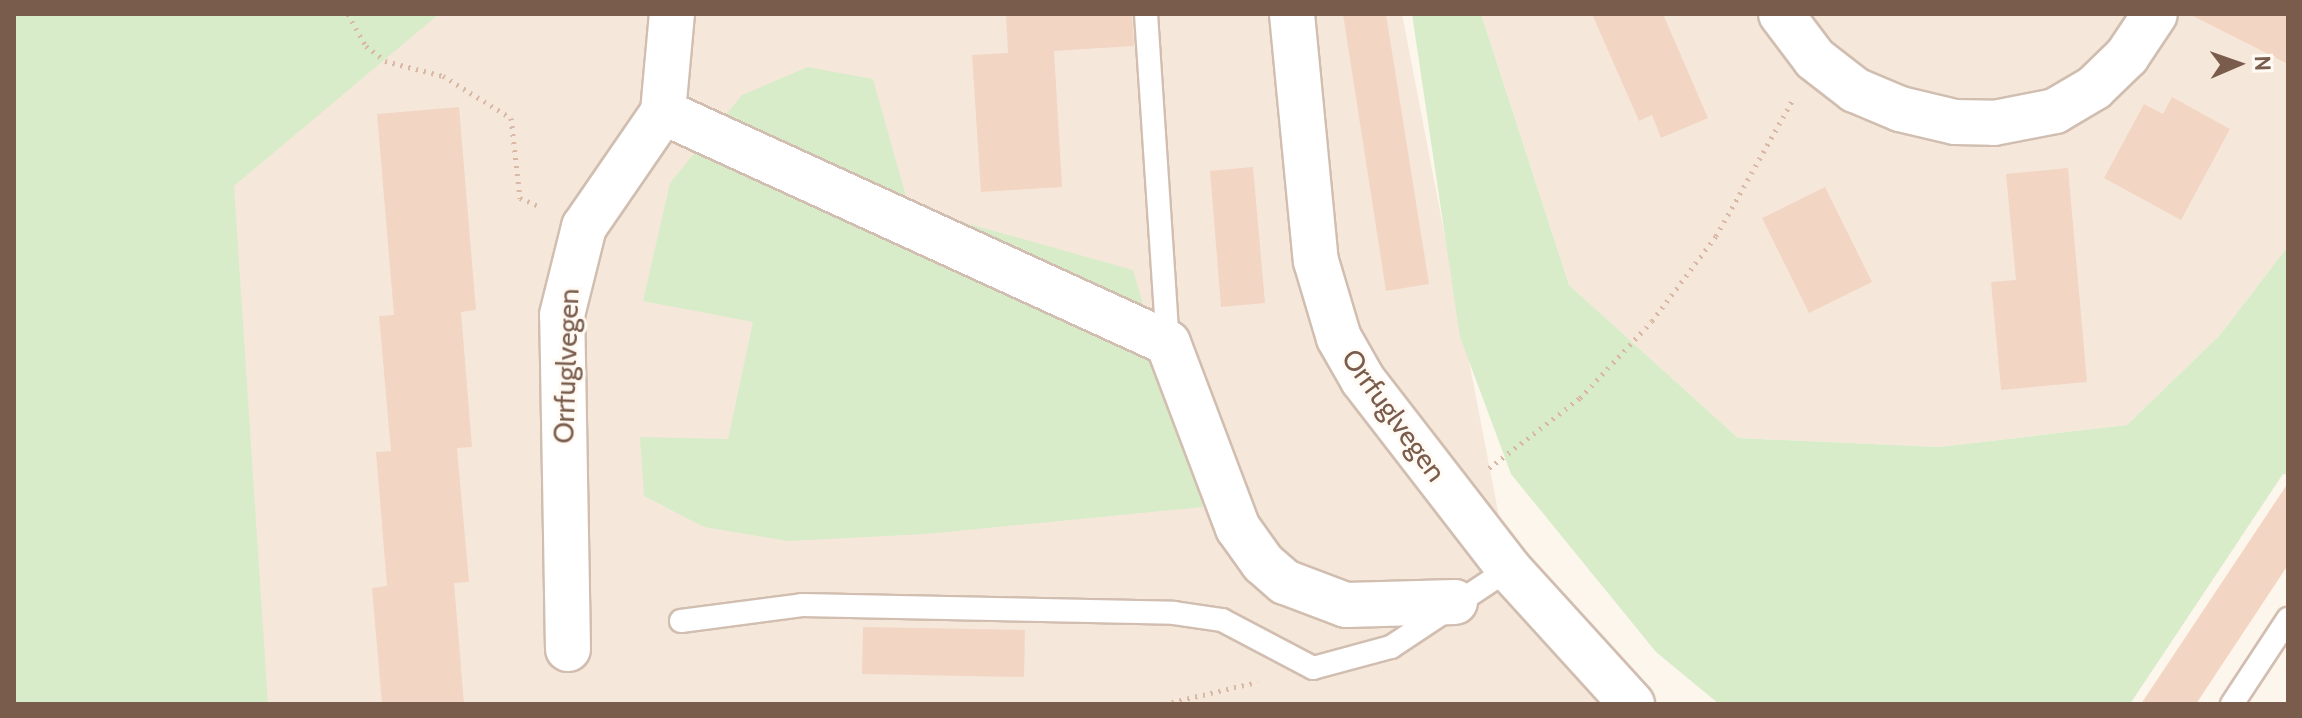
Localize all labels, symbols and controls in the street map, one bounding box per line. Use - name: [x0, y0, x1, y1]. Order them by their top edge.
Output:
- north arrow: [2198, 24, 2278, 104]
- text: N: [2249, 55, 2276, 71]
- street label: Orrfuglvegen: [547, 288, 585, 444]
- street label: Orrfuglvegen: [1335, 342, 1453, 488]

